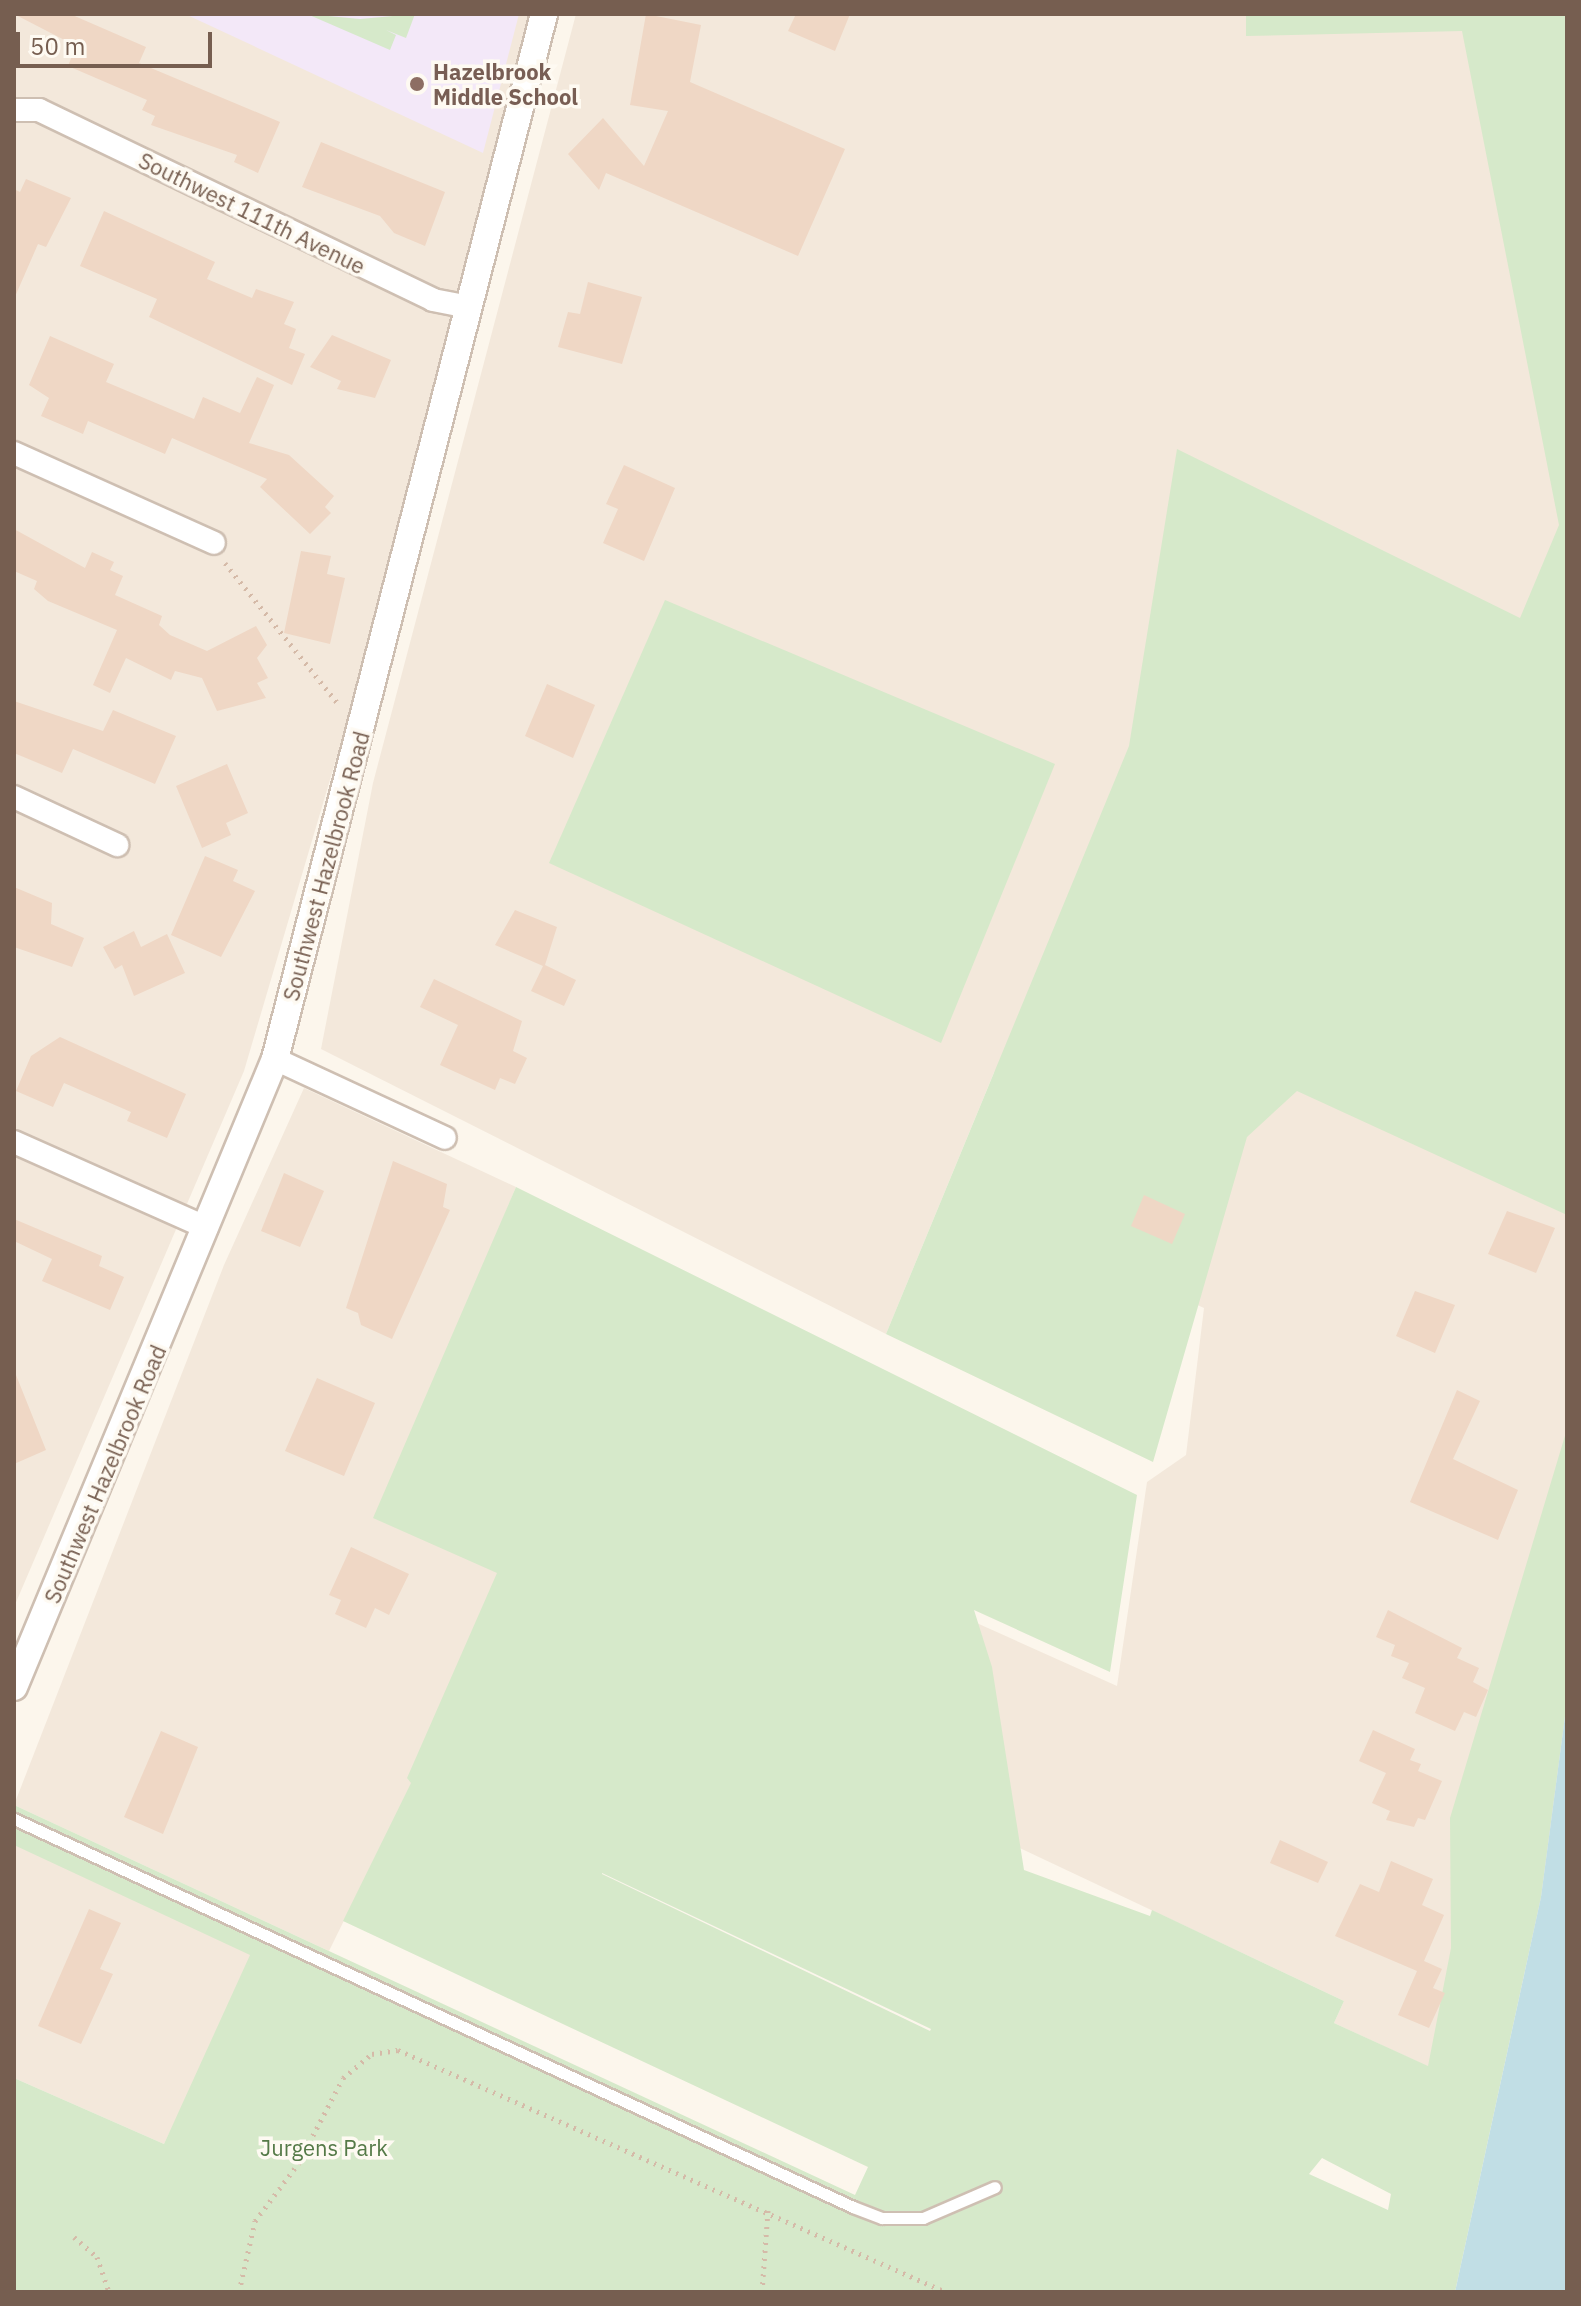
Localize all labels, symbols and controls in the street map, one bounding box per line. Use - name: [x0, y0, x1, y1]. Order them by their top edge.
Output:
- scale bar: [20, 16, 216, 66]
- text: 50 m: [30, 30, 85, 62]
- place label: Hazelbrook Middle School: [433, 58, 578, 110]
- marker: Hazelbrook Middle School: [408, 75, 426, 93]
- street label: Southwest 111th Avenue: [135, 147, 369, 279]
- street label: Southwest Hazelbrook Road: [277, 728, 375, 1004]
- street label: Southwest Hazelbrook Road: [39, 1341, 171, 1607]
- park label: Jurgens Park: [260, 2135, 388, 2161]

